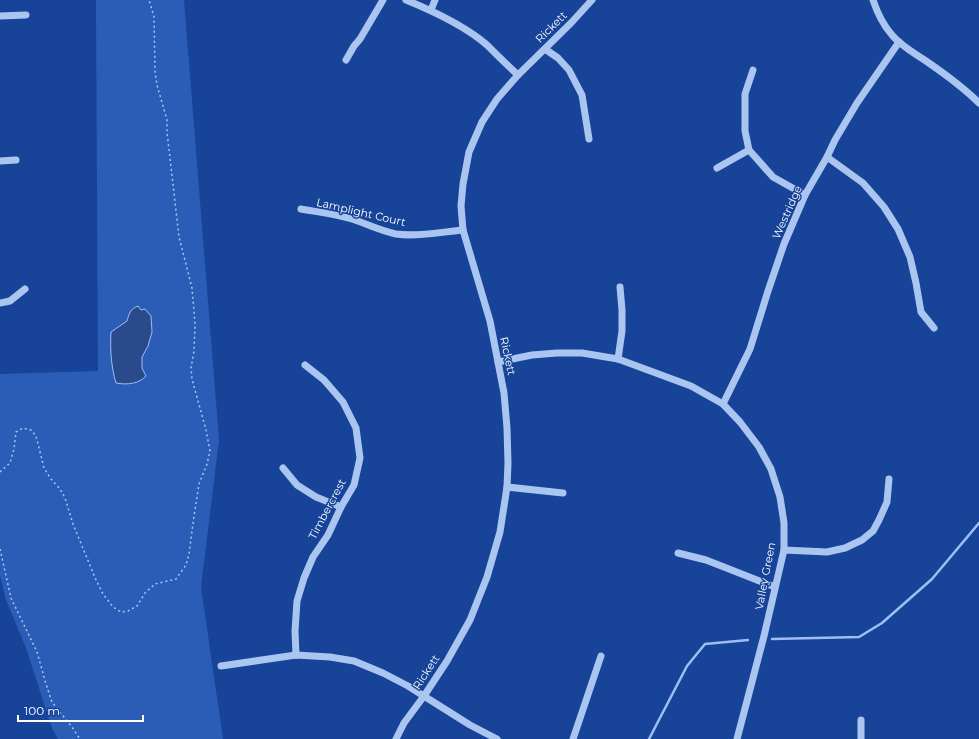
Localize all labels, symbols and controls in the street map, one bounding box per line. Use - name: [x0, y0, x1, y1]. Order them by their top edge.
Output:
- street label: Rickett: [532, 8, 570, 46]
- street label: Westridge: [769, 183, 805, 241]
- street label: Lamplight Court: [315, 195, 408, 229]
- street label: Rickett: [497, 336, 519, 377]
- street label: Timbercrest: [305, 476, 349, 542]
- street label: Valley Green: [752, 541, 778, 611]
- street label: Rickett: [410, 651, 443, 692]
- scale bar: [18, 697, 143, 723]
- text: 100 m: [24, 703, 60, 718]

